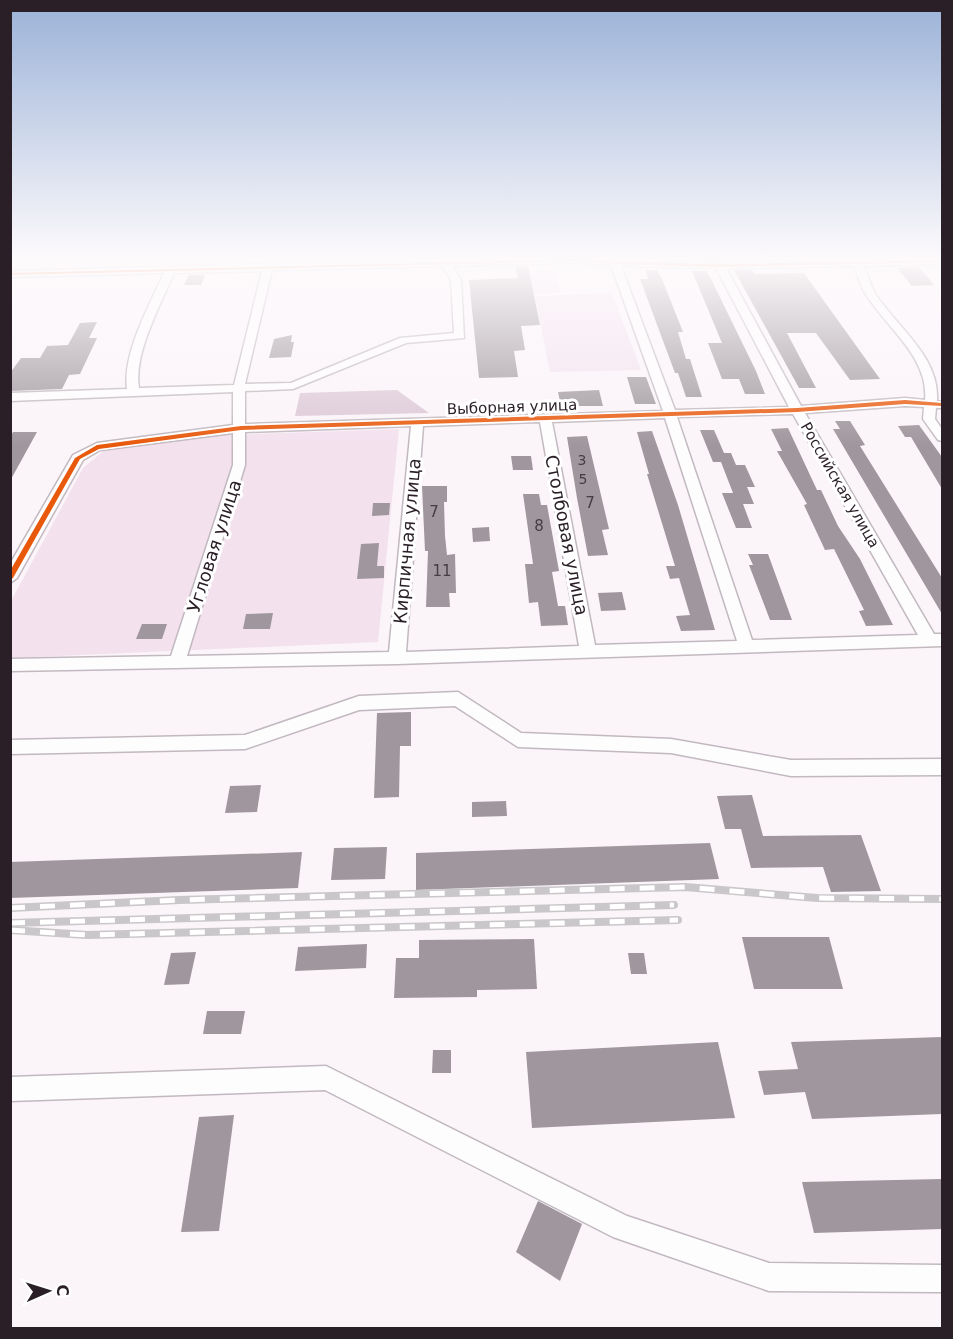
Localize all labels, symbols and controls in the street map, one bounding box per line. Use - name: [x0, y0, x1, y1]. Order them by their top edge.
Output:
- street label: Выборная улица: [446, 396, 578, 418]
- street label: Российская улица: [797, 419, 883, 551]
- house number: 3: [578, 452, 586, 468]
- street label: Столбовая улица: [541, 453, 593, 617]
- street label: Кирпичная улица: [389, 457, 425, 625]
- house number: 5: [579, 471, 587, 487]
- street label: Угловая улица: [183, 477, 245, 615]
- house number: 7: [585, 494, 595, 512]
- house number: 7: [429, 503, 439, 521]
- house number: 8: [534, 517, 544, 535]
- house number: 11: [432, 562, 452, 580]
- north arrow: [18, 1261, 78, 1321]
- text: С: [53, 1284, 72, 1297]

